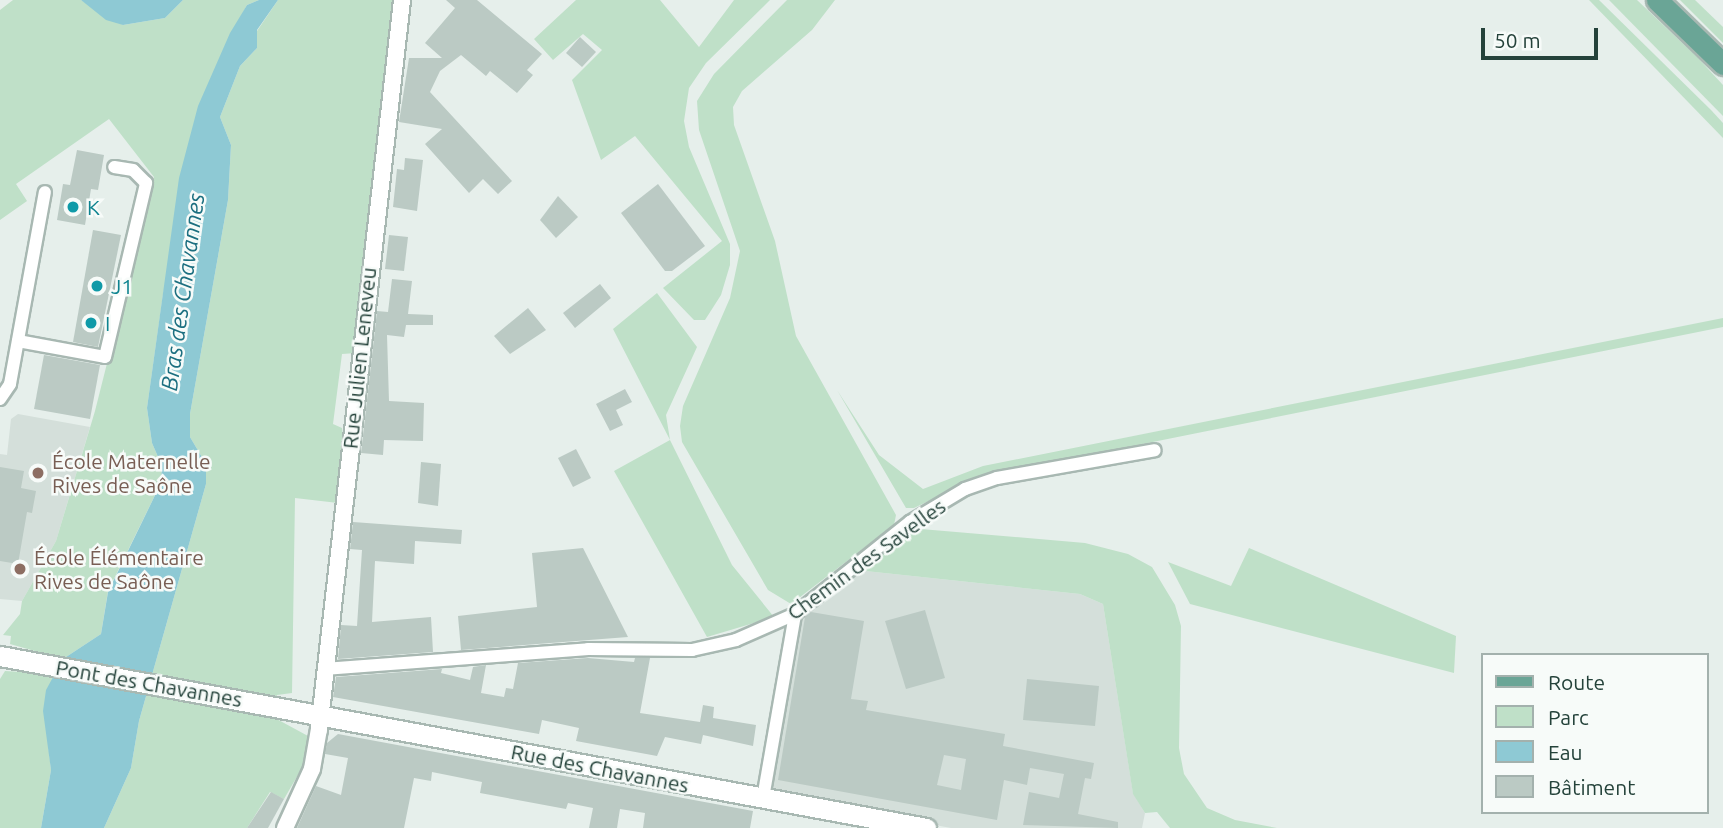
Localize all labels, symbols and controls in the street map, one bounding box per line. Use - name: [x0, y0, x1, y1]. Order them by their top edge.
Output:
- scale bar: [1485, 14, 1602, 58]
- text: 50 m: [1494, 28, 1541, 52]
- water label: Bras des Chavannes: [155, 191, 211, 393]
- place label: K: [87, 194, 100, 220]
- marker: K: [65, 199, 81, 215]
- street label: Rue Julien Leneveu: [337, 266, 381, 450]
- place label: J1: [111, 273, 133, 299]
- marker: J1: [89, 278, 105, 294]
- place label: I: [105, 310, 110, 336]
- marker: I: [83, 315, 99, 331]
- place label: École Maternelle Rives de Saône: [52, 448, 211, 498]
- marker: École Maternelle Rives de Saône: [30, 465, 46, 481]
- street label: Chemin des Savelles: [782, 493, 950, 625]
- place label: École Élémentaire Rives de Saône: [34, 544, 204, 594]
- marker: École Élémentaire Rives de Saône: [12, 561, 28, 577]
- legend: [1482, 653, 1709, 814]
- street label: Pont des Chavannes: [54, 654, 244, 712]
- text: Route: [1548, 670, 1605, 694]
- text: Parc: [1548, 705, 1589, 729]
- street label: Rue des Chavannes: [509, 738, 691, 798]
- text: Eau: [1548, 740, 1583, 764]
- text: Bâtiment: [1548, 775, 1635, 799]

